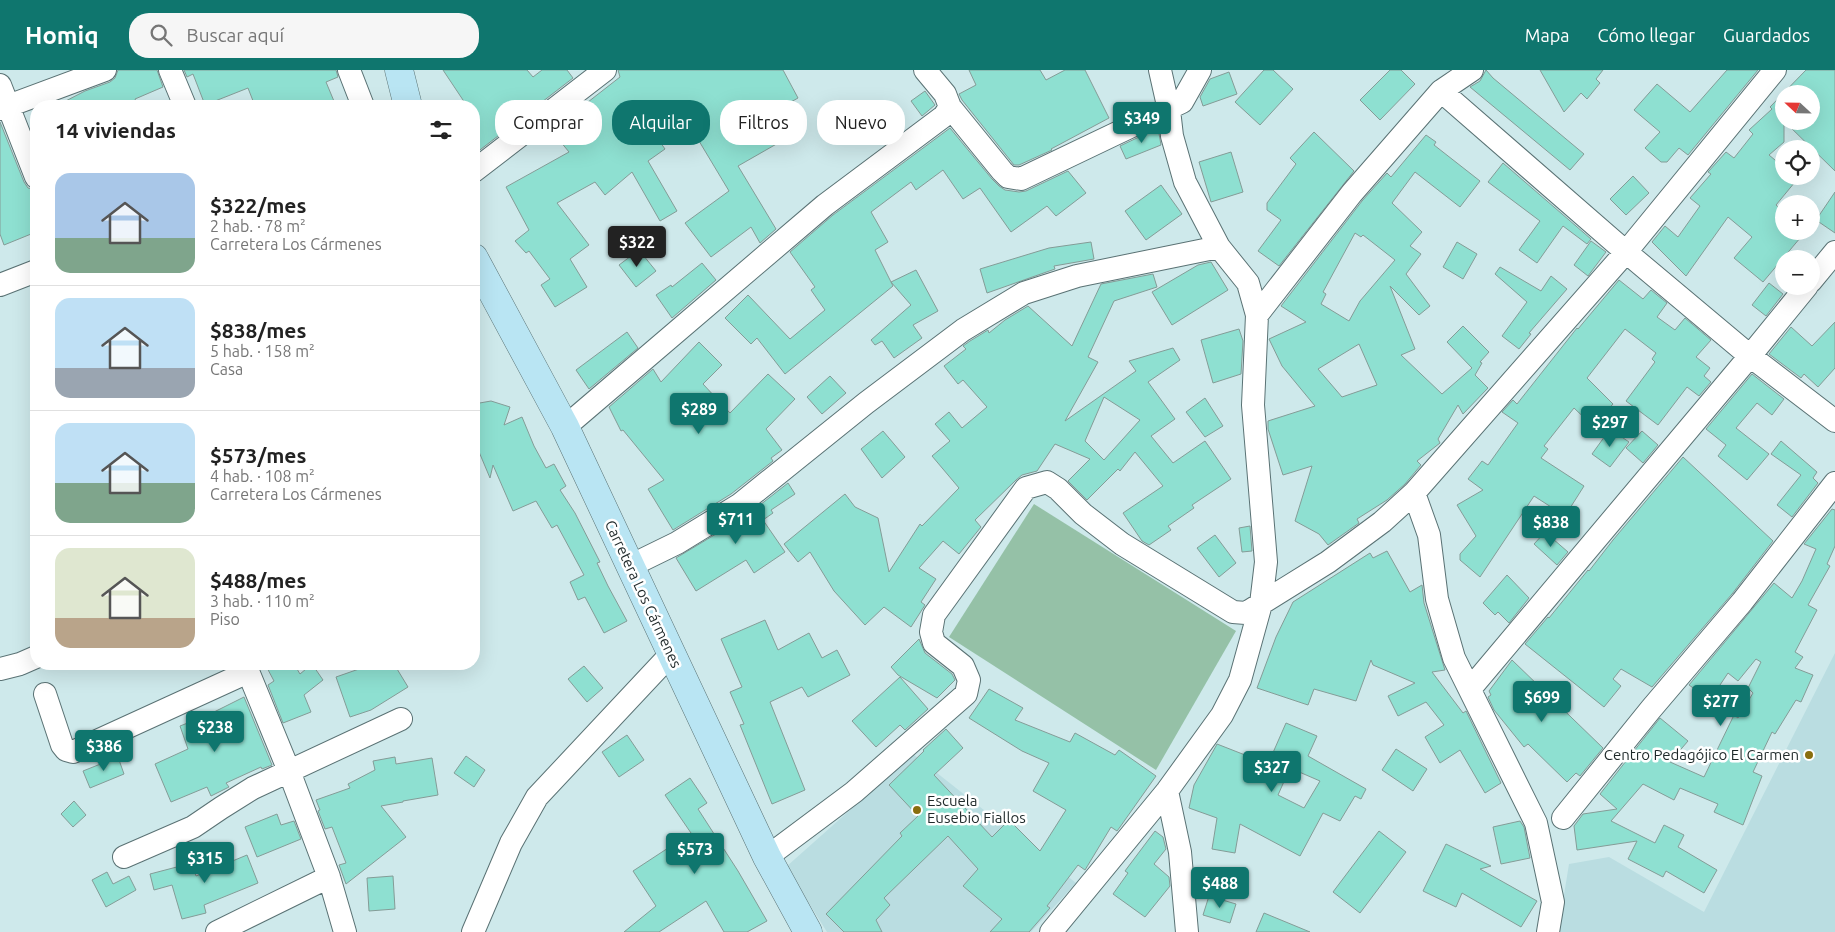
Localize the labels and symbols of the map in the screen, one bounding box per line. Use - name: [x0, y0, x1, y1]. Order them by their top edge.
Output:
- north arrow: [1775, 85, 1820, 130]
- pin: $349: [1112, 102, 1172, 144]
- pin: $322: [607, 226, 667, 268]
- pin: $289: [669, 392, 729, 435]
- pin: $297: [1580, 406, 1640, 448]
- pin: $711: [706, 502, 766, 545]
- pin: $838: [1521, 506, 1581, 548]
- street label: Carretera Los Cármenes: [602, 517, 685, 670]
- pin: $699: [1512, 680, 1572, 723]
- pin: $277: [1691, 684, 1751, 727]
- pin: $238: [185, 710, 245, 753]
- pin: $386: [74, 730, 134, 772]
- place label: Centro Pedagójico El Carmen: [1604, 746, 1799, 763]
- marker: Centro Pedagójico El Carmen: [1803, 749, 1815, 761]
- pin: $327: [1242, 750, 1302, 793]
- place label: Escuela Eusebio Fiallos: [927, 792, 1026, 826]
- marker: Escuela Eusebio Fiallos: [911, 804, 923, 816]
- pin: $573: [665, 832, 725, 875]
- pin: $315: [175, 842, 235, 884]
- pin: $488: [1190, 866, 1250, 909]

